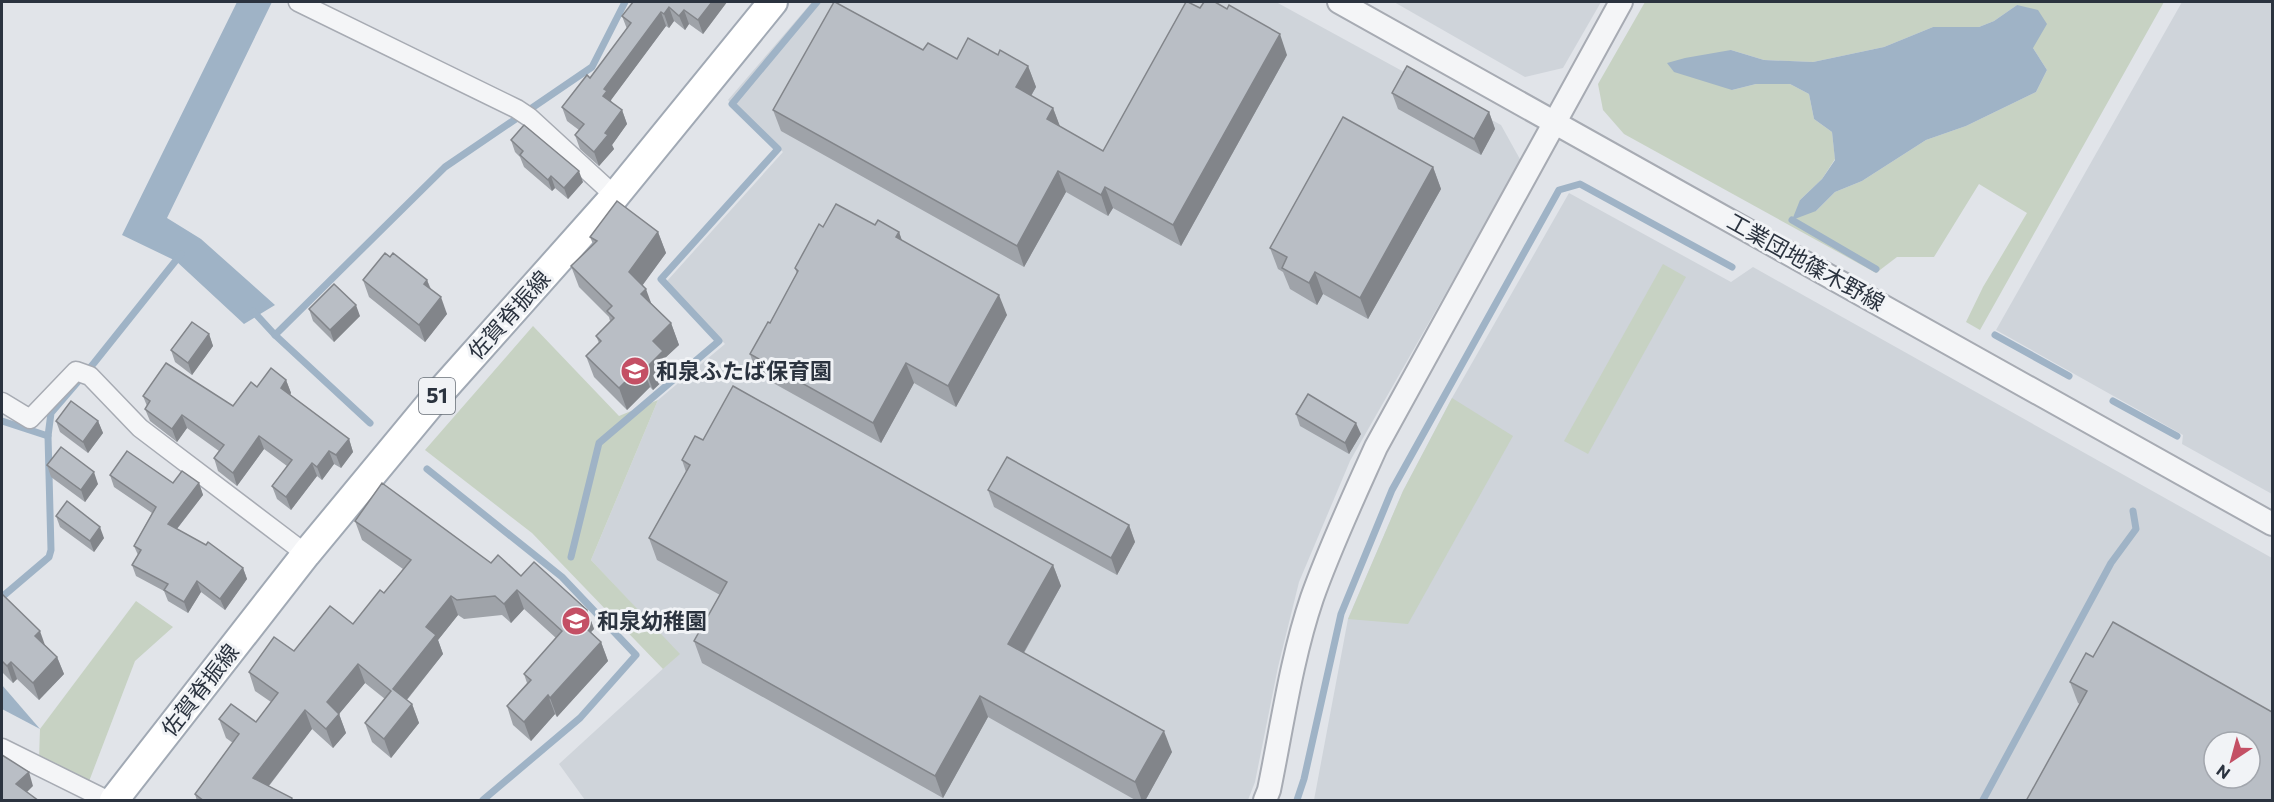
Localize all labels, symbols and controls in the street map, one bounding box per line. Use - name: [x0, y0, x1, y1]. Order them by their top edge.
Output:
- street label: 工業団地篠木野線: [1723, 207, 1890, 316]
- street label: 佐賀脊振線: [462, 265, 555, 365]
- school or university icon: 和泉ふたば保育園: [619, 355, 651, 387]
- place label: 和泉ふたば保育園: [656, 357, 832, 384]
- road number: 51: [419, 378, 455, 414]
- school or university icon: 和泉幼稚園: [560, 605, 592, 637]
- place label: 和泉幼稚園: [597, 607, 707, 634]
- street label: 佐賀脊振線: [155, 638, 244, 741]
- north arrow: [2202, 730, 2262, 790]
- text: N: [2212, 761, 2233, 784]

